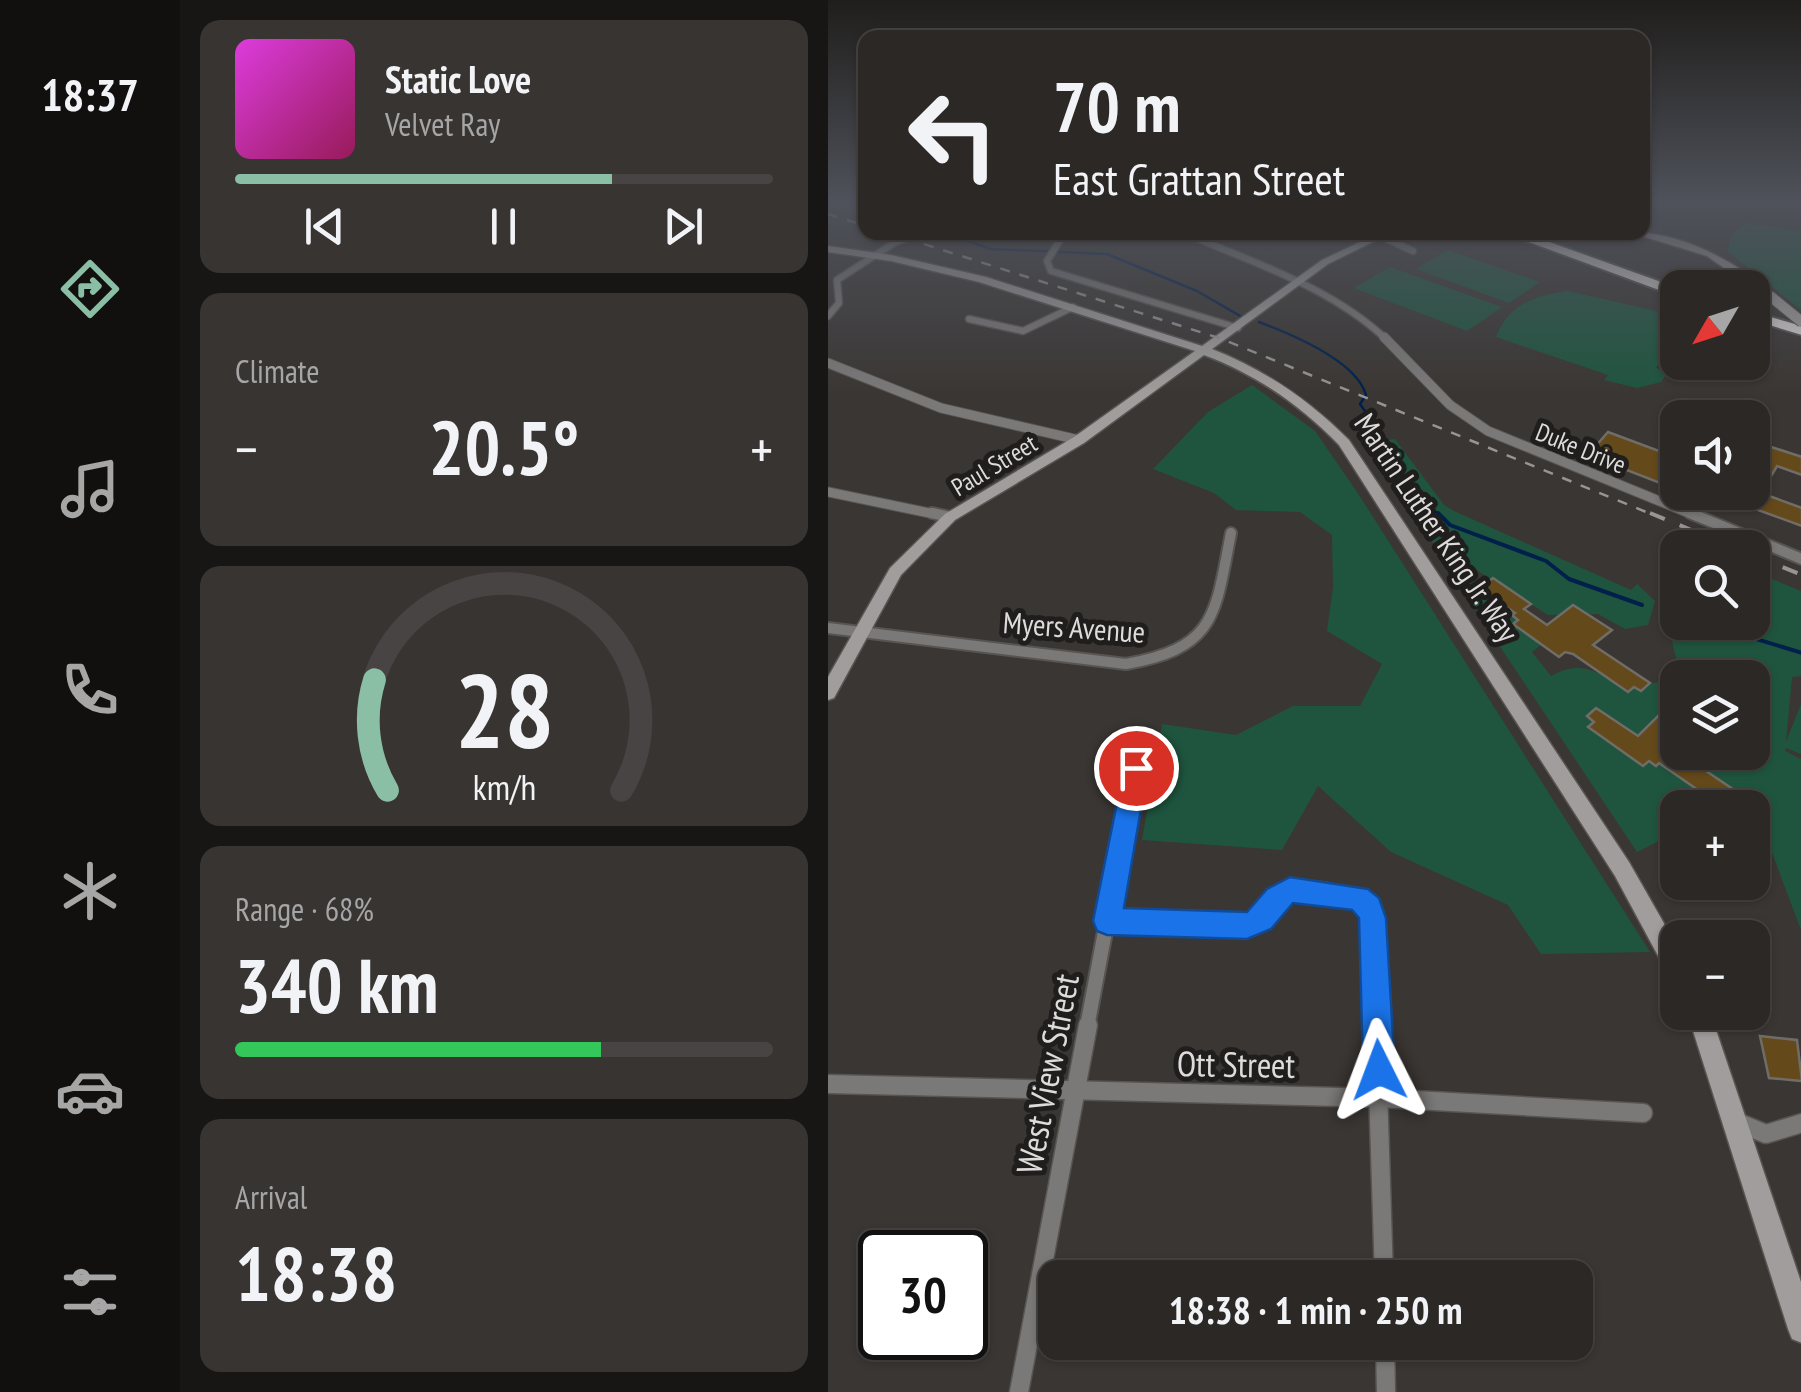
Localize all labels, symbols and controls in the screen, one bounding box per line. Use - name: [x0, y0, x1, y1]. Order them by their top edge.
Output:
- text: Static Love: [385, 54, 531, 103]
- text: 70 m: [1053, 61, 1181, 151]
- text: 18:37: [41, 65, 139, 123]
- icon: left: [888, 70, 1018, 200]
- text: Velvet Ray: [385, 103, 500, 145]
- text: East Grattan Street: [1053, 149, 1345, 207]
- icon: previous: [297, 199, 352, 254]
- icon: pause: [476, 199, 531, 254]
- icon: next: [656, 199, 711, 254]
- icon: directions: [55, 254, 125, 324]
- north arrow: [1660, 270, 1770, 380]
- map controls: [1660, 270, 1770, 1030]
- text: Climate: [235, 350, 319, 392]
- text: 20.5°: [429, 399, 579, 496]
- button: sound: [1660, 400, 1770, 510]
- street label: Martin Luther King Jr. Way: [1346, 406, 1529, 649]
- text: −: [235, 413, 258, 484]
- text: +: [750, 413, 773, 484]
- street label: Duke Drive: [1531, 415, 1631, 481]
- street label: Paul Street: [945, 427, 1043, 503]
- icon: music: [55, 454, 125, 524]
- button: search: [1660, 530, 1770, 640]
- street label: Myers Avenue: [1002, 602, 1147, 651]
- text: 28: [454, 642, 554, 777]
- icon: phone: [55, 655, 125, 725]
- button: layers: [1660, 660, 1770, 770]
- pin: [1094, 726, 1179, 811]
- icon: arrive: [1109, 741, 1164, 796]
- text: km/h: [472, 764, 536, 810]
- button: +: [1660, 790, 1770, 900]
- icon: climate: [55, 856, 125, 926]
- text: Range · 68%: [235, 888, 374, 930]
- button: −: [1660, 920, 1770, 1030]
- text: 340 km: [235, 937, 439, 1034]
- street label: West View Street: [1005, 970, 1089, 1178]
- position arrow: [1327, 1018, 1431, 1122]
- street label: Ott Street: [1176, 1040, 1296, 1088]
- icon: car: [55, 1056, 125, 1126]
- text: Arrival: [235, 1176, 307, 1218]
- text: 18:38: [235, 1225, 397, 1322]
- speed limit sign: 30: [858, 1230, 988, 1360]
- icon: filters: [55, 1257, 125, 1327]
- text: 18:38 · 1 min · 250 m: [1169, 1285, 1462, 1334]

